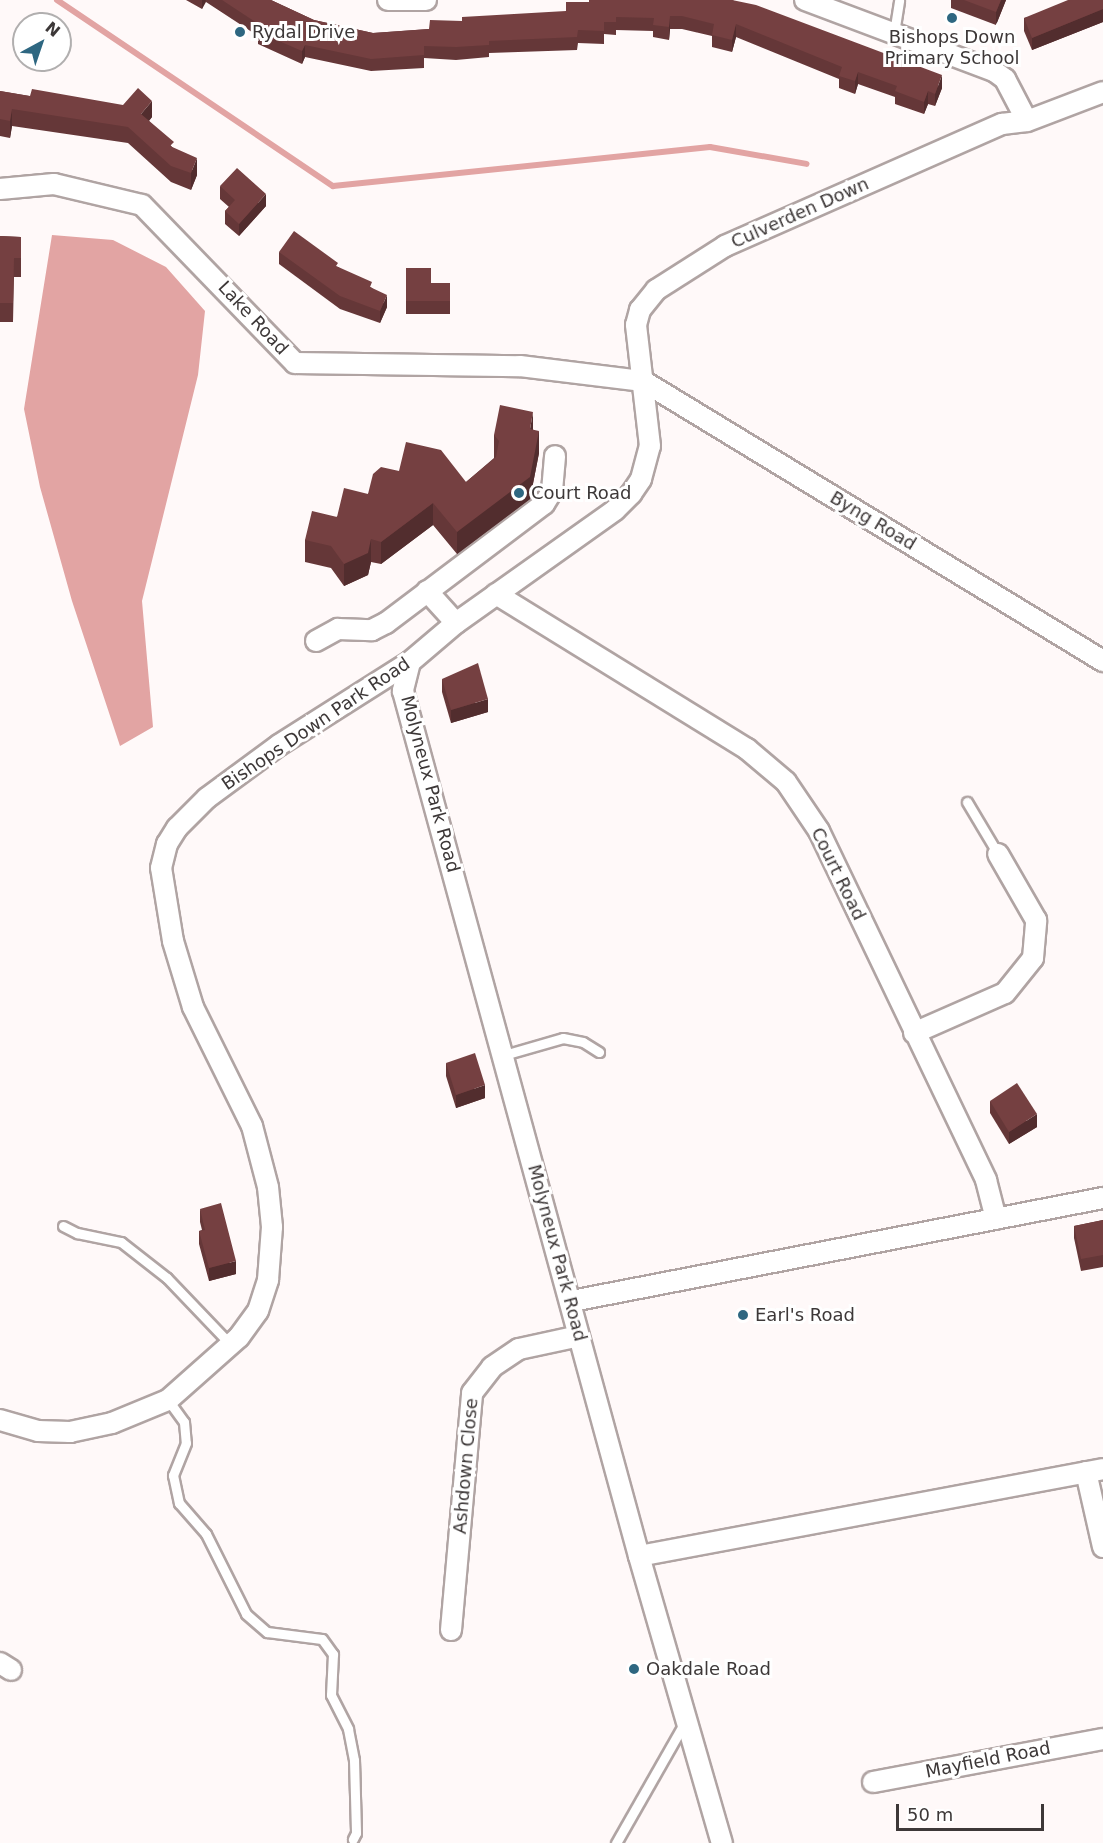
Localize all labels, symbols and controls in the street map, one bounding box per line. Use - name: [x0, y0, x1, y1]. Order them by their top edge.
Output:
- marker: Bishops Down Primary School: [945, 11, 959, 25]
- north arrow: [12, 12, 72, 72]
- text: N: [41, 18, 64, 41]
- place label: Rydal Drive: [252, 21, 355, 43]
- marker: Rydal Drive: [233, 25, 247, 39]
- place label: Bishops Down Primary School: [884, 27, 1020, 70]
- street label: Culverden Down: [728, 173, 872, 253]
- street label: Lake Road: [213, 277, 293, 359]
- place label: Court Road: [531, 482, 631, 504]
- marker: Court Road: [512, 486, 526, 500]
- street label: Byng Road: [826, 487, 920, 555]
- street label: Bishops Down Park Road: [218, 653, 414, 795]
- street label: Molyneux Park Road: [396, 693, 464, 875]
- street label: Court Road: [806, 824, 870, 924]
- street label: Molyneux Park Road: [523, 1162, 591, 1344]
- place label: Earl's Road: [755, 1304, 855, 1326]
- marker: Earl's Road: [736, 1308, 750, 1322]
- street label: Ashdown Close: [449, 1397, 483, 1535]
- place label: Oakdale Road: [646, 1658, 771, 1680]
- marker: Oakdale Road: [627, 1662, 641, 1676]
- street label: Mayfield Road: [924, 1737, 1052, 1783]
- scale bar: [899, 1792, 1048, 1830]
- text: 50 m: [907, 1804, 953, 1825]

